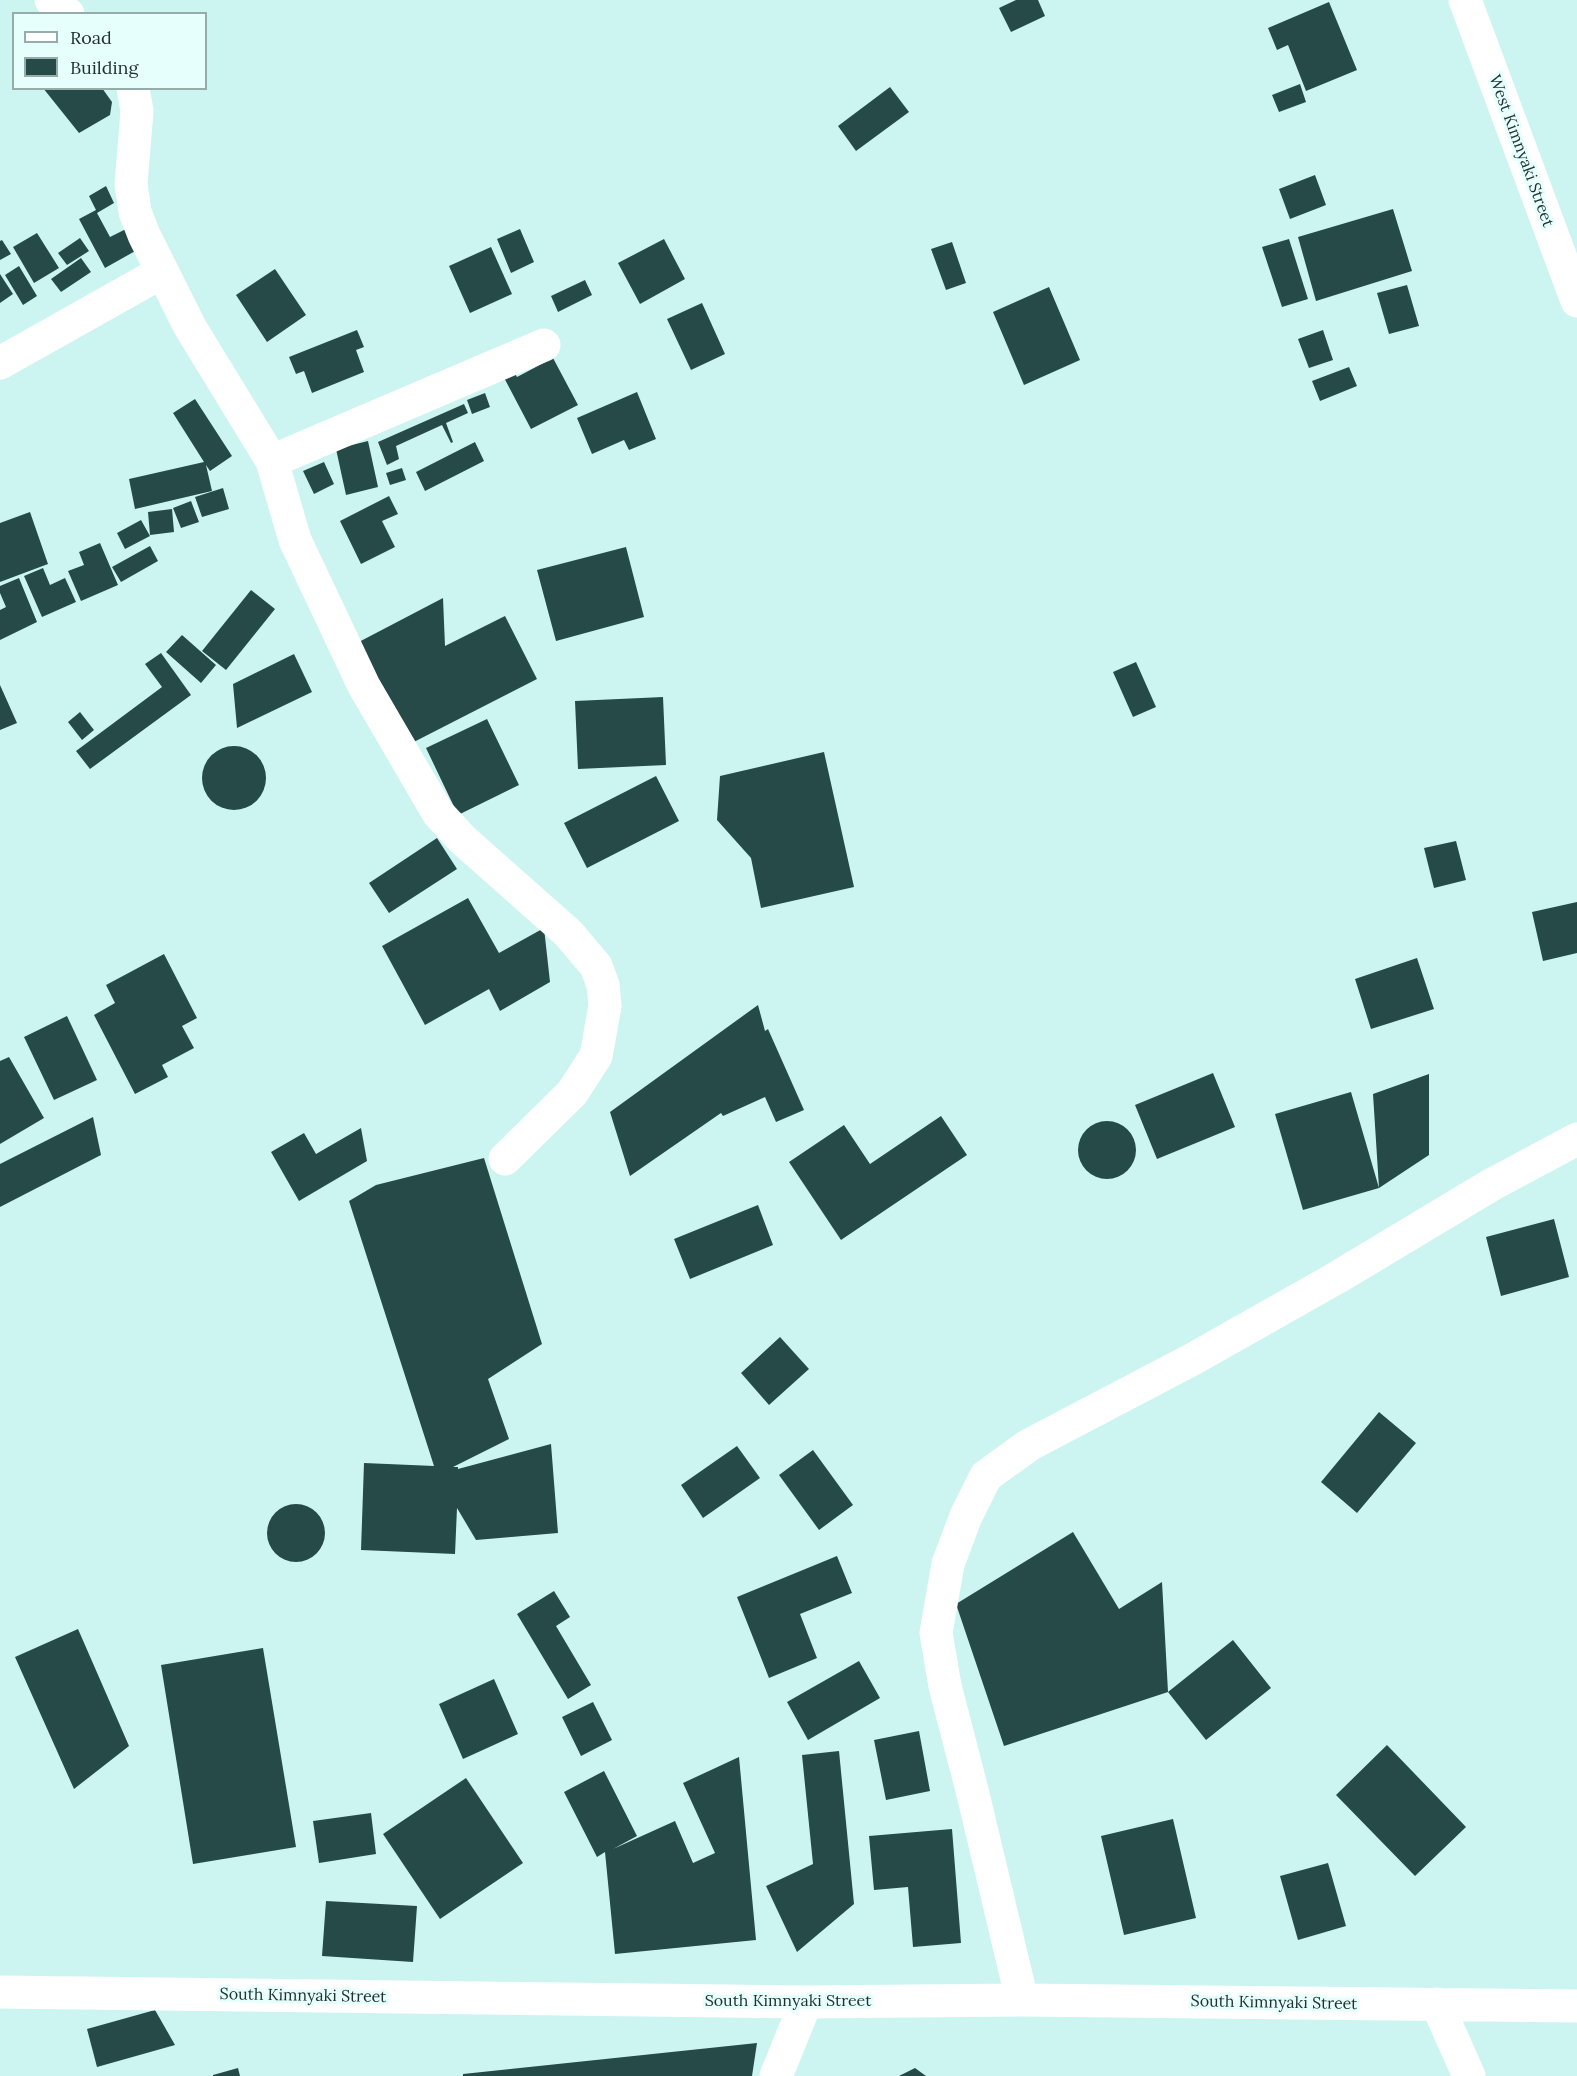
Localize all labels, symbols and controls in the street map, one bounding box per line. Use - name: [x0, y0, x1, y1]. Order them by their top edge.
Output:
- legend: [12, 12, 207, 90]
- text: Road: [70, 26, 112, 49]
- text: Building: [70, 56, 138, 79]
- street label: West Kimnyaki Street: [1485, 72, 1557, 230]
- street label: South Kimnyaki Street: [220, 1985, 386, 2007]
- street label: South Kimnyaki Street: [705, 1991, 871, 2011]
- street label: South Kimnyaki Street: [1191, 1992, 1357, 2014]

